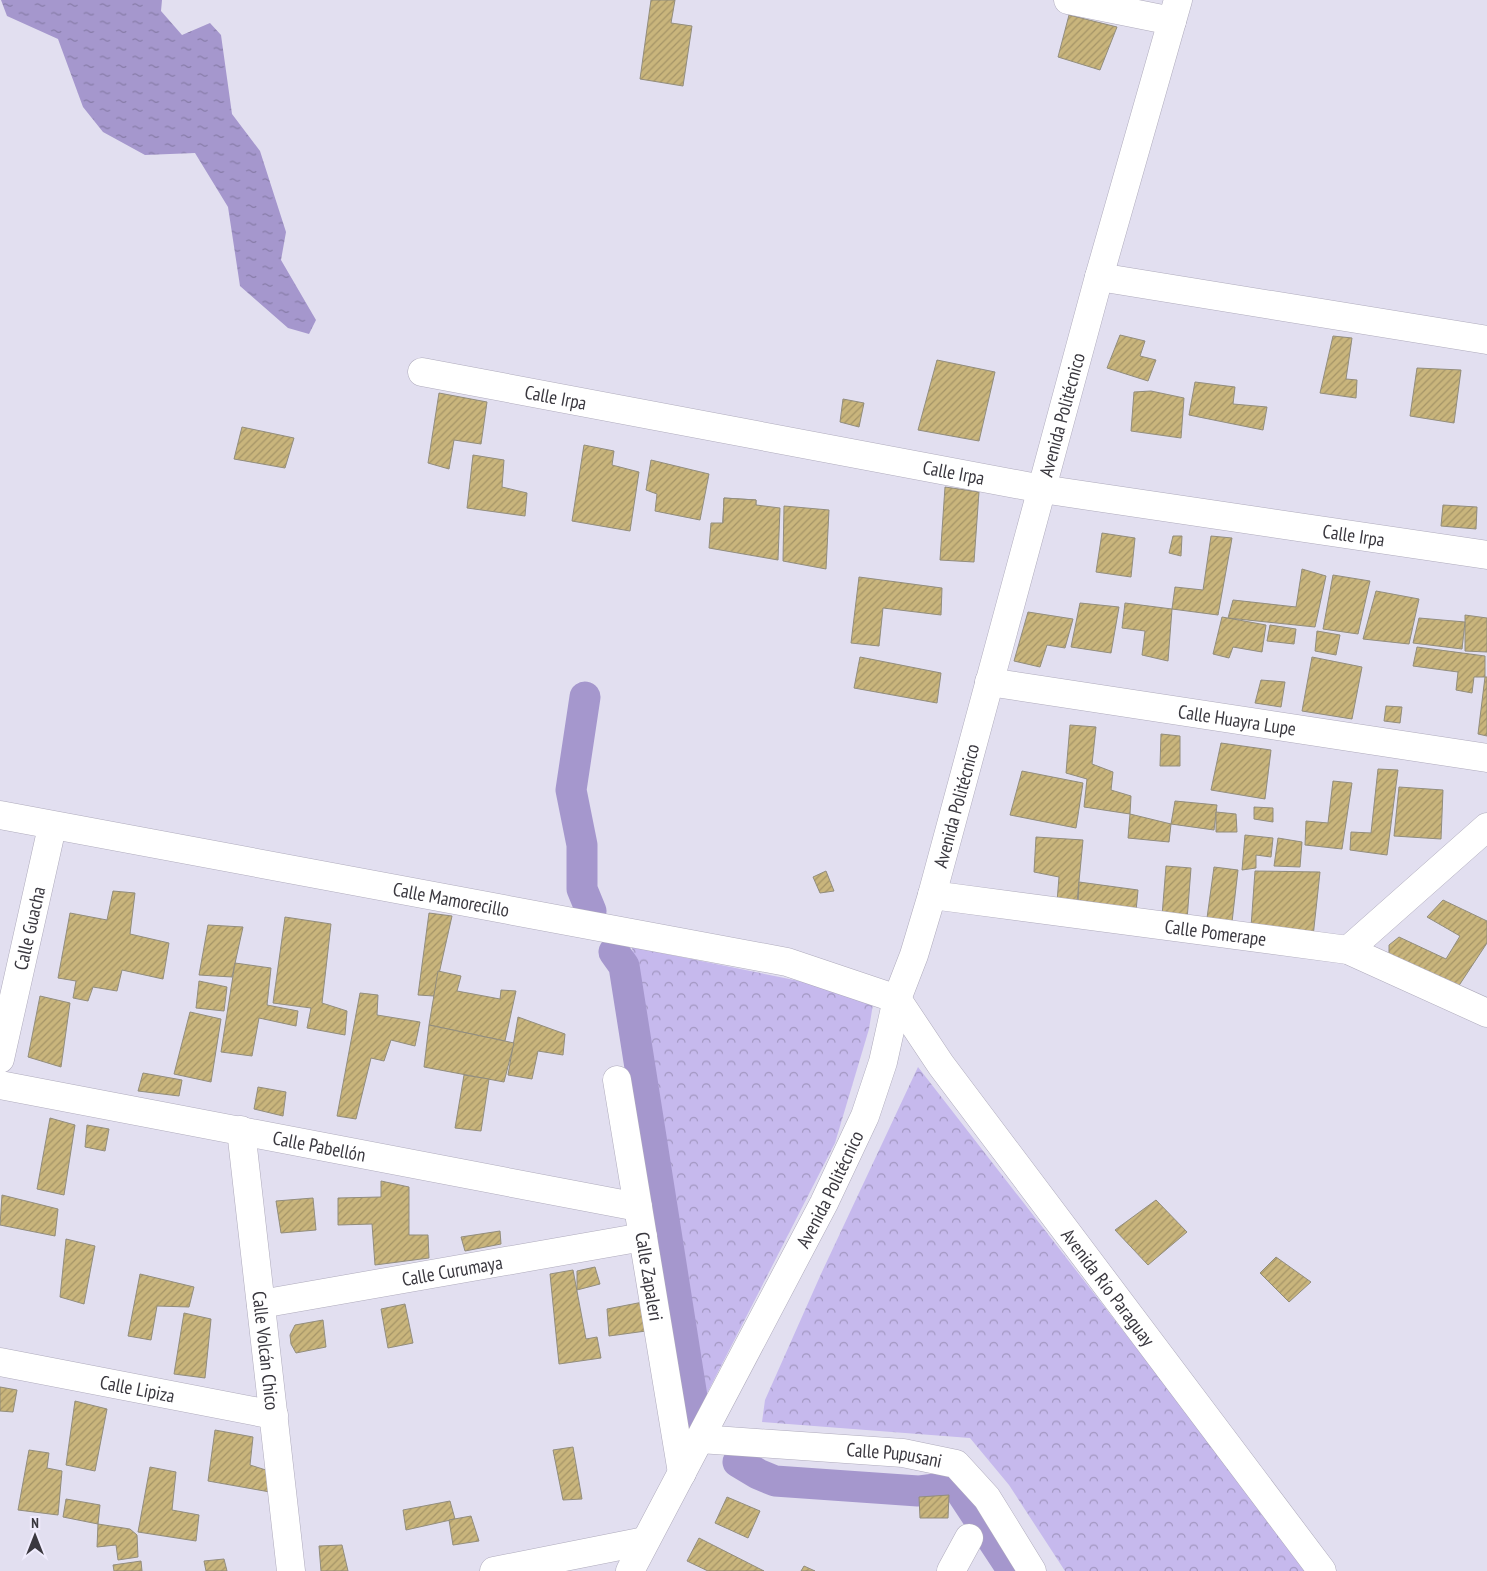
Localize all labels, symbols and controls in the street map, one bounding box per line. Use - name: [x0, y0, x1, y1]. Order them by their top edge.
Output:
- street label: Avenida Politécnico: [1034, 350, 1090, 479]
- street label: Calle Irpa: [523, 380, 589, 415]
- street label: Calle Irpa: [921, 455, 986, 490]
- street label: Calle Irpa: [1321, 519, 1386, 552]
- street label: Calle Huayra Lupe: [1177, 699, 1298, 741]
- street label: Avenida Politécnico: [928, 741, 984, 870]
- street label: Calle Mamorecillo: [391, 877, 511, 922]
- street label: Calle Guacha: [8, 884, 50, 972]
- street label: Calle Pomerape: [1163, 914, 1268, 951]
- street label: Calle Pabellón: [271, 1125, 368, 1167]
- street label: Avenida Politécnico: [791, 1127, 868, 1252]
- street label: Avenida Río Paraguay: [1056, 1223, 1161, 1351]
- street label: Calle Zapaleri: [630, 1230, 669, 1323]
- street label: Calle Curumaya: [400, 1250, 504, 1291]
- street label: Calle Volcán Chico: [247, 1290, 285, 1411]
- street label: Calle Lipiza: [98, 1370, 177, 1408]
- street label: Calle Pupusani: [846, 1437, 944, 1473]
- north arrow: [10, 1511, 60, 1561]
- text: N: [31, 1514, 39, 1532]

